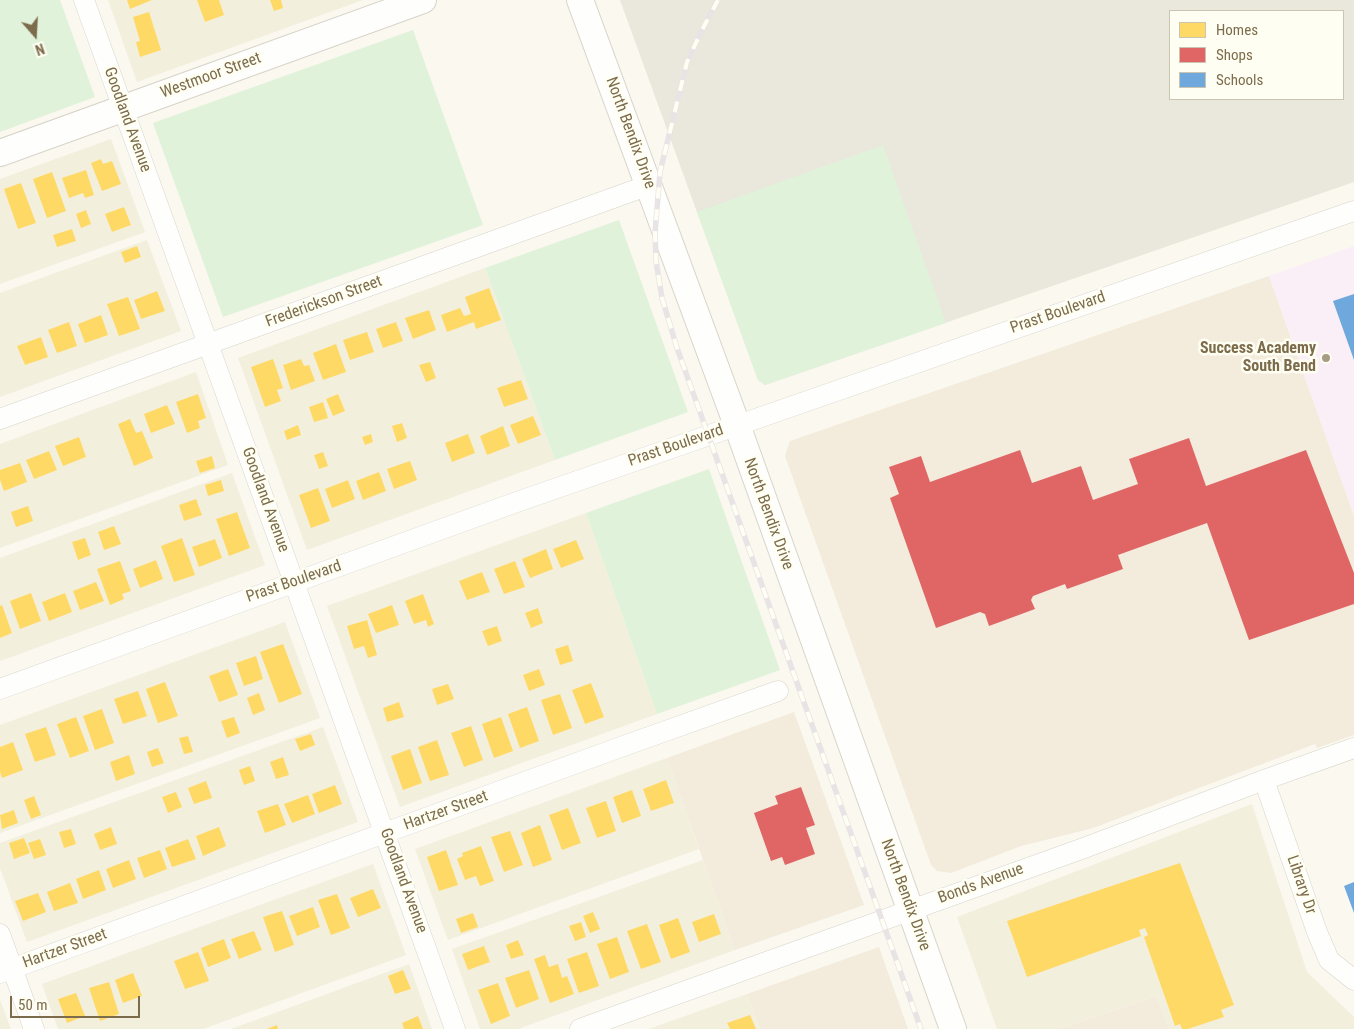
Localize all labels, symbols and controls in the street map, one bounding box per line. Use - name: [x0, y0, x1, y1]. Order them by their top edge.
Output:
- north arrow: [10, 10, 60, 60]
- legend: [1169, 10, 1344, 100]
- text: Homes: [1216, 21, 1258, 39]
- text: N: [33, 40, 47, 58]
- text: Shops: [1216, 46, 1253, 64]
- street label: Westmoor Street: [158, 49, 264, 103]
- street label: Goodland Avenue: [99, 65, 155, 175]
- text: Schools: [1216, 71, 1263, 89]
- street label: North Bendix Drive: [601, 74, 659, 192]
- street label: Frederickson Street: [263, 272, 385, 332]
- street label: Prast Boulevard: [1008, 288, 1108, 338]
- place label: Success Academy South Bend: [1200, 339, 1316, 377]
- marker: Success Academy South Bend: [1320, 352, 1332, 364]
- street label: Prast Boulevard: [626, 421, 726, 471]
- street label: Goodland Avenue: [237, 445, 293, 555]
- street label: North Bendix Drive: [739, 455, 797, 573]
- street label: Prast Boulevard: [244, 557, 344, 607]
- street label: Hartzer Street: [401, 787, 491, 835]
- street label: Goodland Avenue: [375, 826, 431, 936]
- street label: North Bendix Drive: [876, 836, 934, 954]
- street label: Library Dr: [1282, 853, 1320, 917]
- street label: Bonds Avenue: [936, 860, 1026, 908]
- street label: Hartzer Street: [20, 925, 110, 973]
- scale bar: [12, 986, 142, 1018]
- text: 50 m: [18, 996, 48, 1014]

